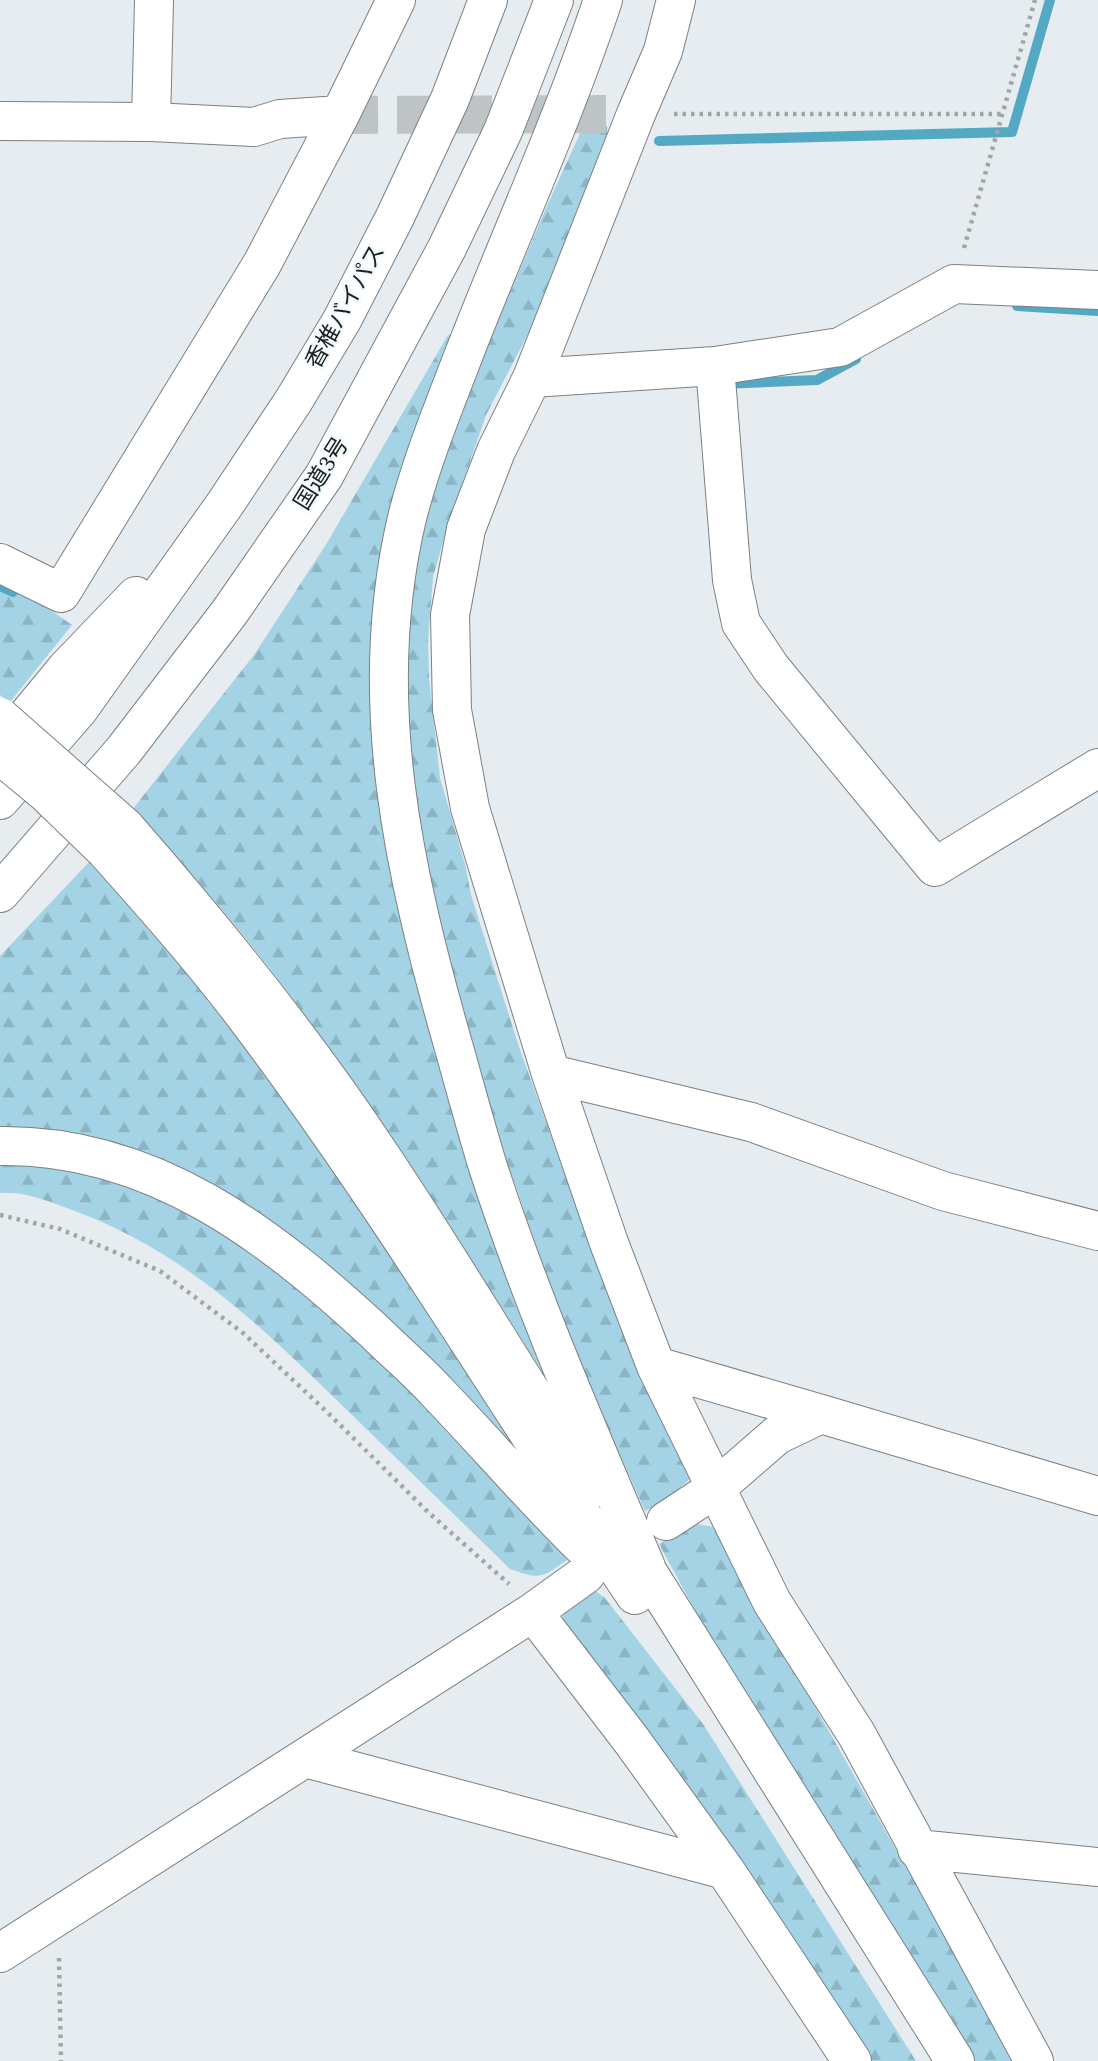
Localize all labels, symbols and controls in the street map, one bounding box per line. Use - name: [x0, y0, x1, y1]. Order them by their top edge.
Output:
- street label: 香椎バイパス: [297, 238, 395, 376]
- street label: 国道3号: [286, 431, 358, 517]

